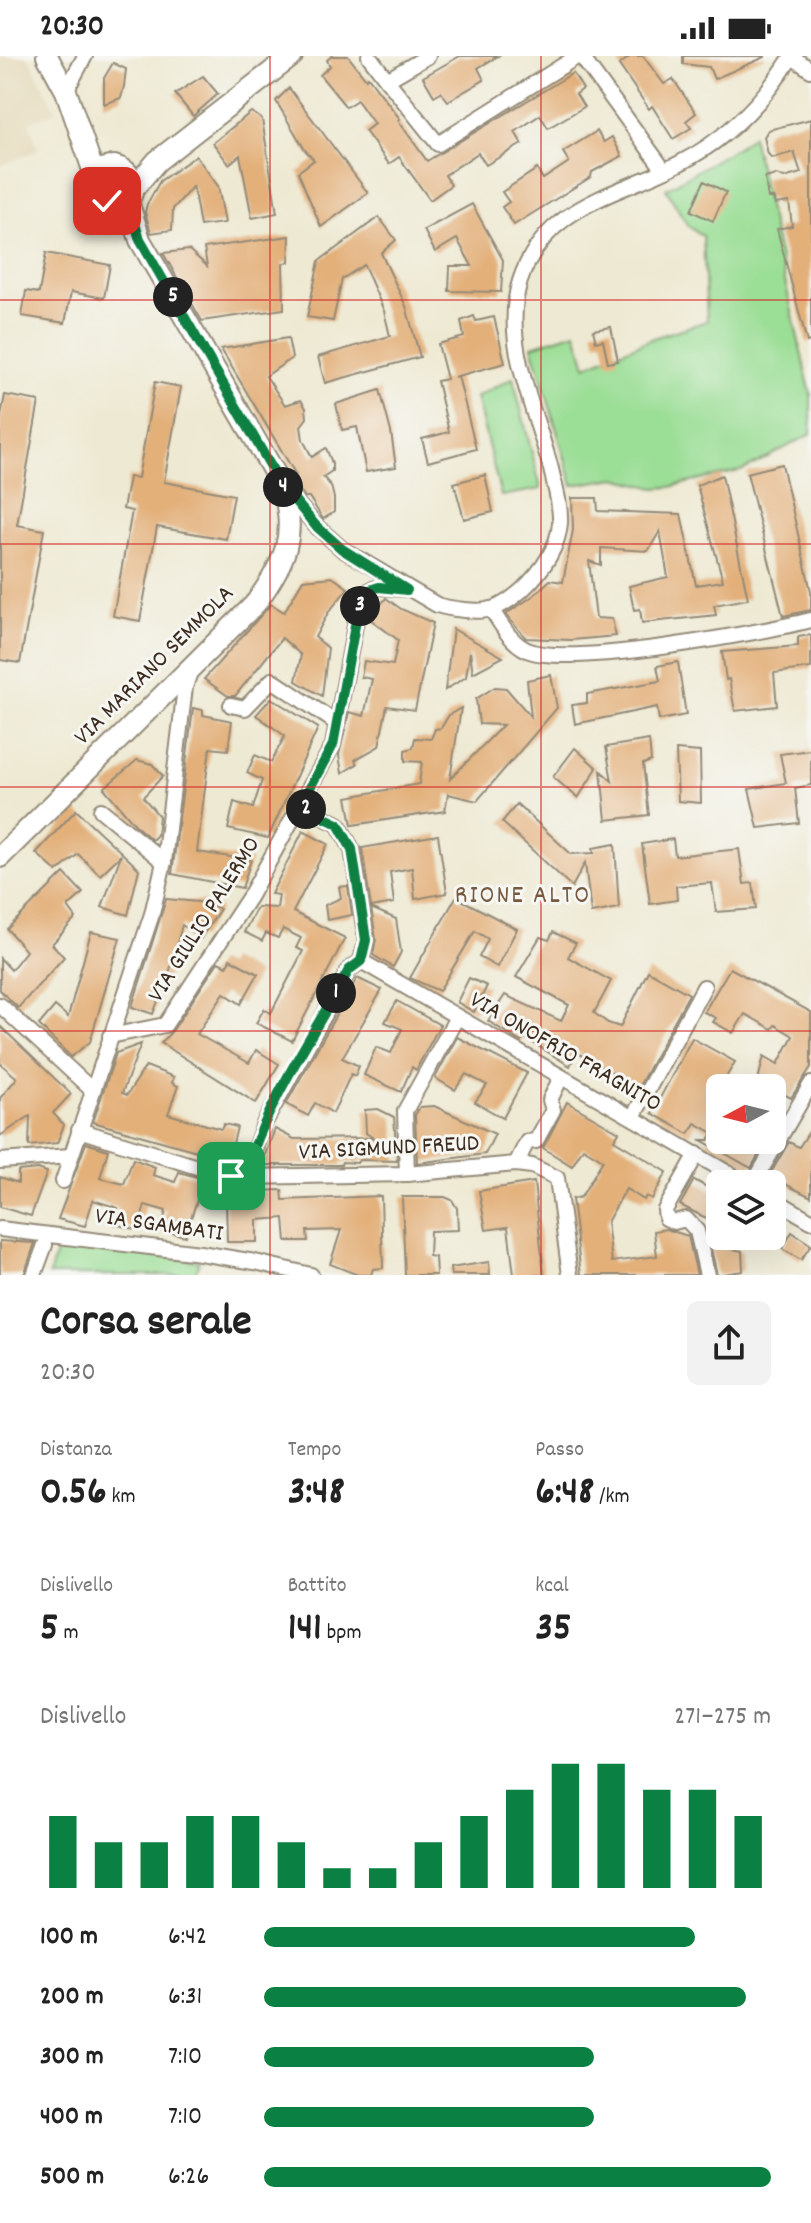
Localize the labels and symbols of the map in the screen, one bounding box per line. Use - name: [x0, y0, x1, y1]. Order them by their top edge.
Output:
- pin: [73, 167, 141, 235]
- pin: 5: [153, 277, 193, 317]
- pin: 4: [263, 467, 303, 507]
- street label: VIA MARIANO SEMMOLA: [67, 578, 243, 754]
- pin: 3: [340, 586, 380, 626]
- pin: 2: [286, 789, 326, 829]
- street label: VIA GIULIO PALERMO: [140, 831, 270, 1009]
- district label: RIONE ALTO: [455, 878, 591, 915]
- pin: 1: [316, 973, 356, 1013]
- street label: VIA ONOFRIO FRAGNITO: [463, 984, 667, 1122]
- north arrow: [706, 1074, 786, 1154]
- street label: VIA SIGMUND FREUD: [298, 1127, 480, 1171]
- pin: [197, 1142, 265, 1210]
- street label: VIA SGAMBATI: [93, 1200, 226, 1252]

